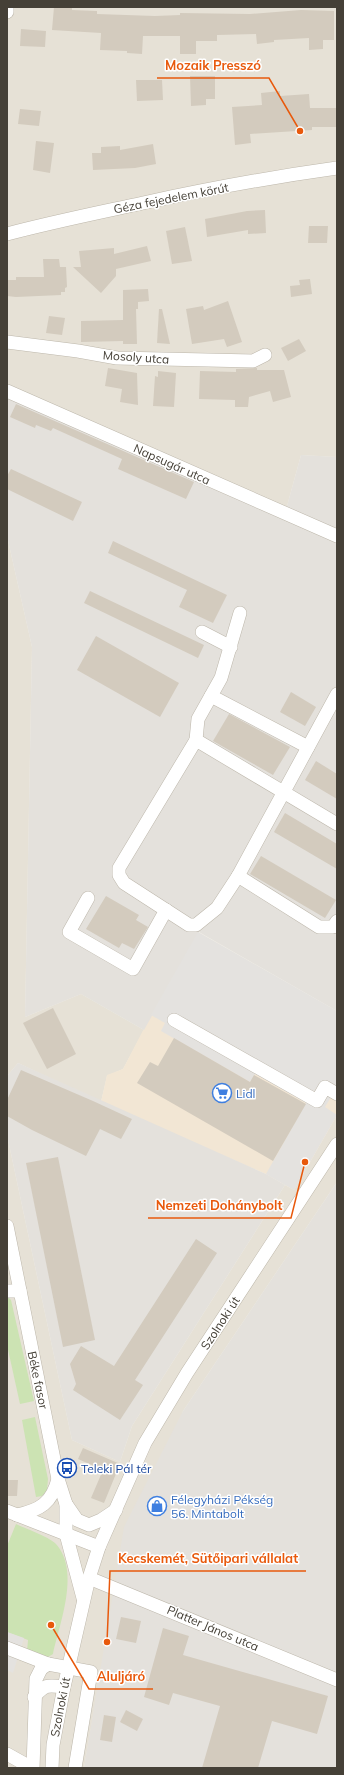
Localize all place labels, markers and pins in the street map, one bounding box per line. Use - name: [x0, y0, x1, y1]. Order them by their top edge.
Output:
- callout: Mozaik Presszó: [157, 53, 269, 78]
- supermarket icon: Lidl: [211, 1082, 233, 1104]
- place label: Lidl: [236, 1086, 255, 1101]
- callout: Nemzeti Dohánybolt: [148, 1193, 291, 1218]
- bus stop icon: Teleki Pál tér: [56, 1457, 78, 1479]
- place label: Teleki Pál tér: [81, 1461, 152, 1476]
- place label: Félegyházi Pékség 56. Mintabolt: [171, 1492, 273, 1521]
- shop icon: Félegyházi Pékség 56. Mintabolt: [146, 1495, 168, 1517]
- callout: Kecskemét, Sütőipari vállalat: [110, 1546, 306, 1571]
- callout: Aluljáró: [89, 1664, 153, 1689]

